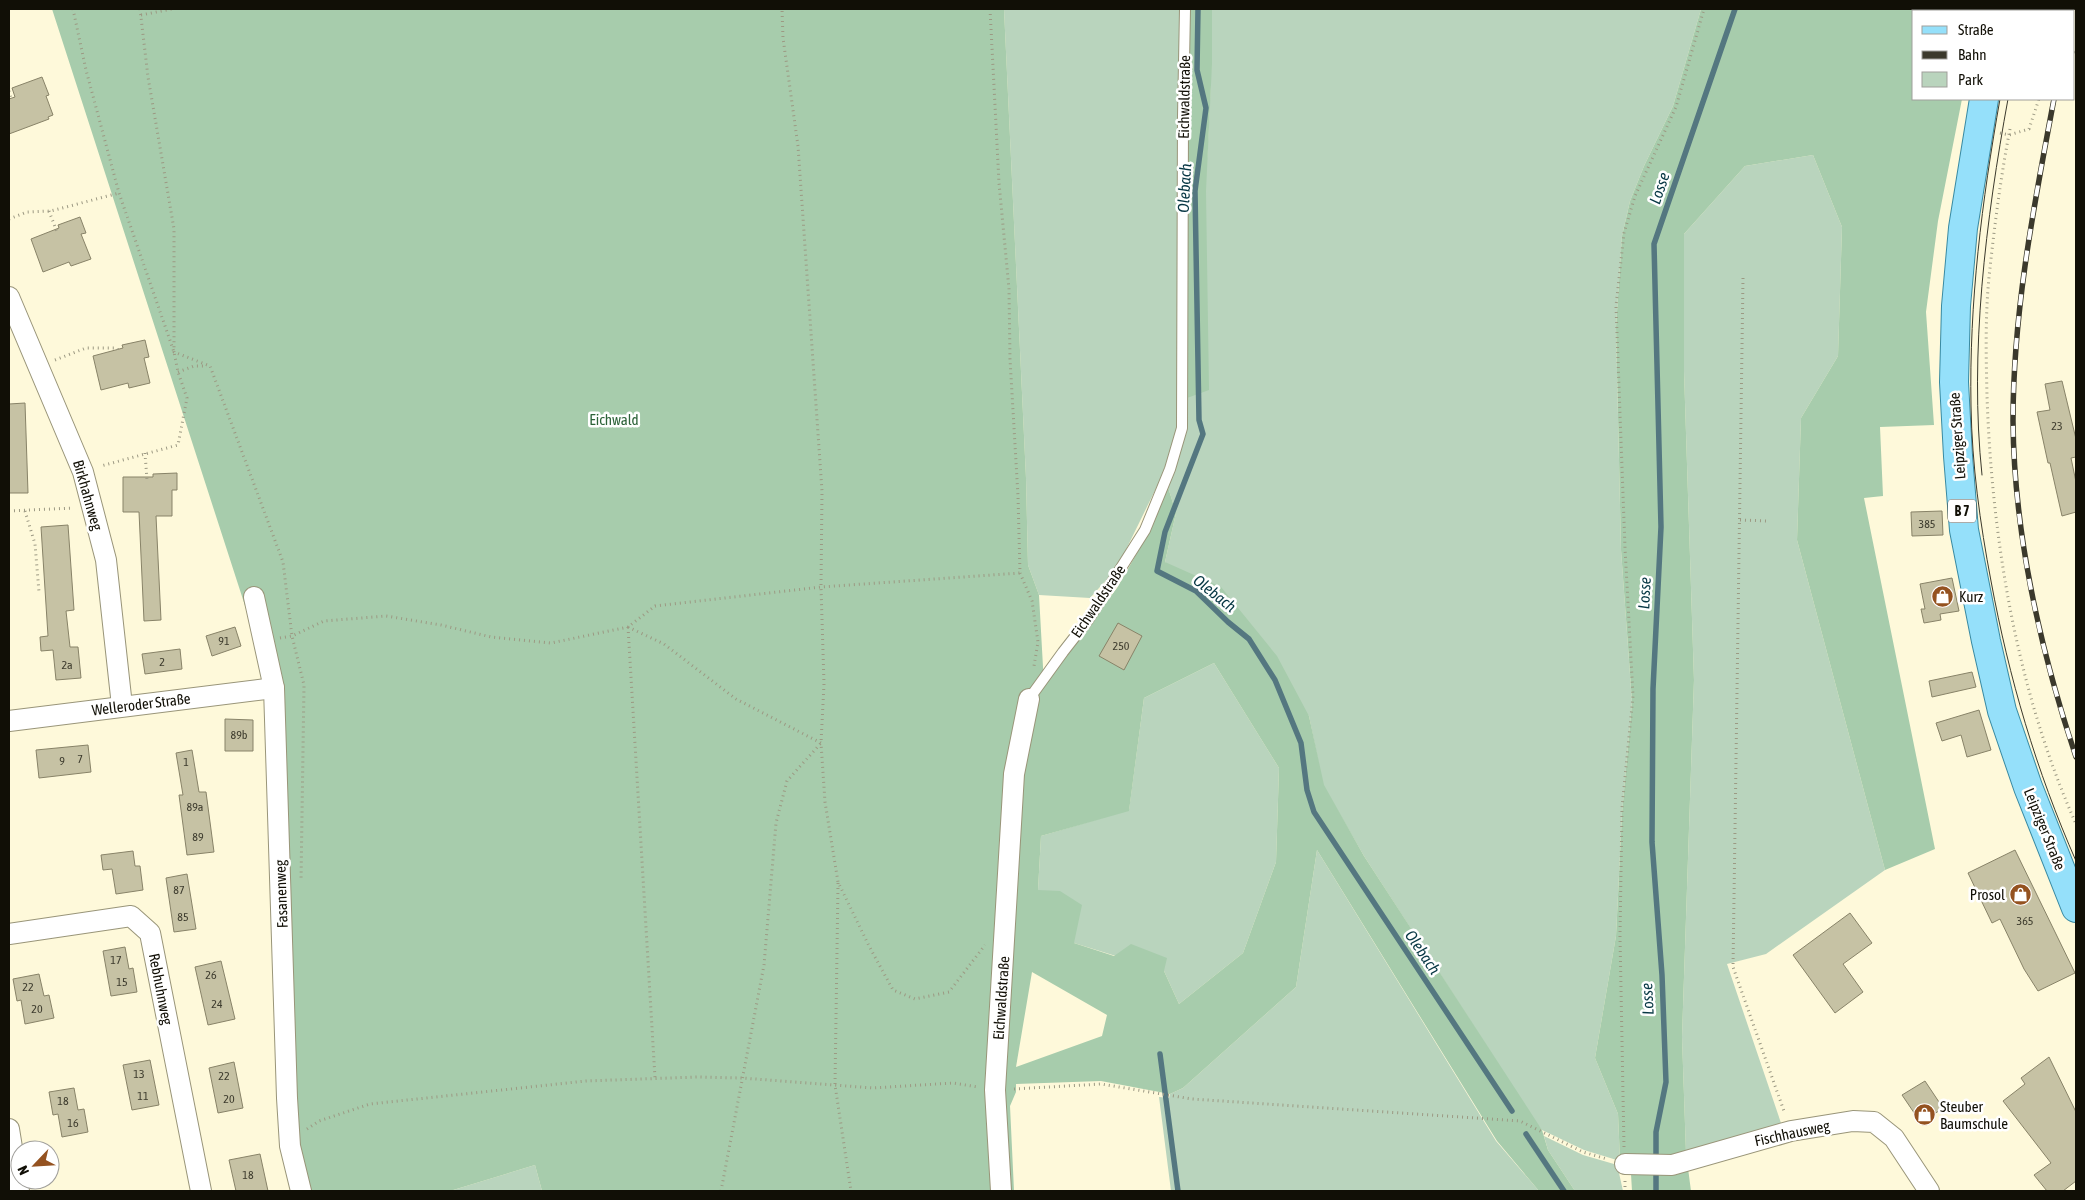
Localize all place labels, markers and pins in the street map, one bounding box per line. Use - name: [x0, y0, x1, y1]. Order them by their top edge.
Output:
- shop icon: Kurz: [1931, 584, 1955, 608]
- place label: Kurz: [1959, 588, 1984, 605]
- shop icon: Prosol: [2009, 882, 2033, 906]
- place label: Prosol: [1970, 886, 2005, 903]
- place label: Steuber Baumschule: [1940, 1098, 2008, 1132]
- shop icon: Steuber Baumschule: [1912, 1103, 1936, 1127]

